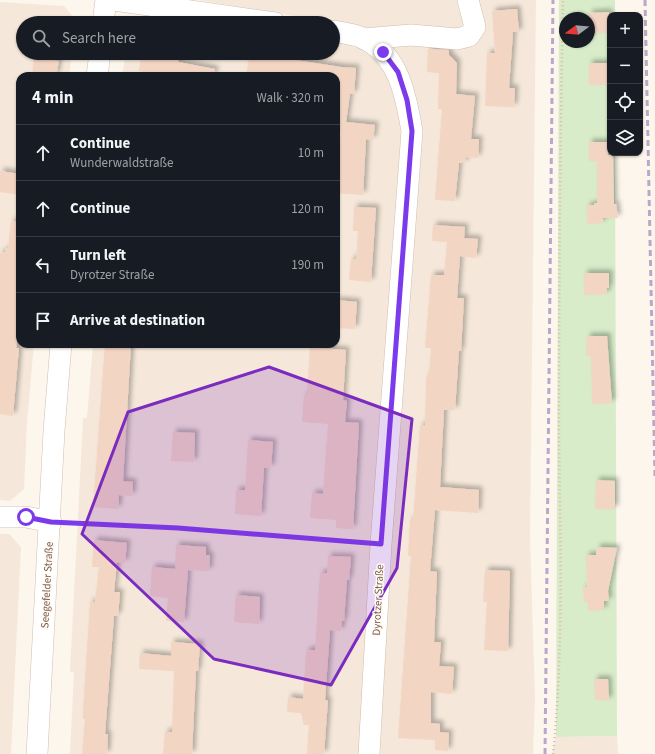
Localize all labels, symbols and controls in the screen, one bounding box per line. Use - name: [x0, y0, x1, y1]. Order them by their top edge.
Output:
- north arrow: [559, 12, 595, 48]
- map controls: [607, 12, 643, 156]
- button: +: [607, 12, 643, 48]
- search box: [16, 16, 340, 60]
- icon: search: [30, 27, 52, 49]
- text: Search here: [62, 28, 136, 49]
- route end: [374, 43, 392, 61]
- button: −: [607, 48, 643, 84]
- button: locate: [607, 84, 643, 120]
- text: 4 min: [32, 86, 73, 110]
- text: Walk · 320 m: [256, 89, 324, 107]
- button: layers: [607, 120, 643, 156]
- text: Continue: [70, 133, 130, 154]
- icon: ahead: [32, 142, 54, 164]
- text: 10 m: [298, 144, 324, 162]
- text: Wunderwaldstraße: [70, 154, 173, 172]
- icon: ahead: [32, 198, 54, 220]
- text: Continue: [70, 198, 130, 219]
- text: 120 m: [291, 200, 324, 218]
- text: Turn left: [70, 245, 126, 266]
- icon: left: [32, 254, 54, 276]
- text: 190 m: [291, 256, 324, 274]
- text: Dyrotzer Straße: [70, 266, 154, 284]
- icon: arrive: [32, 310, 54, 332]
- text: Arrive at destination: [70, 310, 205, 331]
- route start: [17, 508, 35, 526]
- street label: Seegefelder Straße: [37, 541, 57, 629]
- street label: Dyrotzer Straße: [369, 563, 387, 636]

